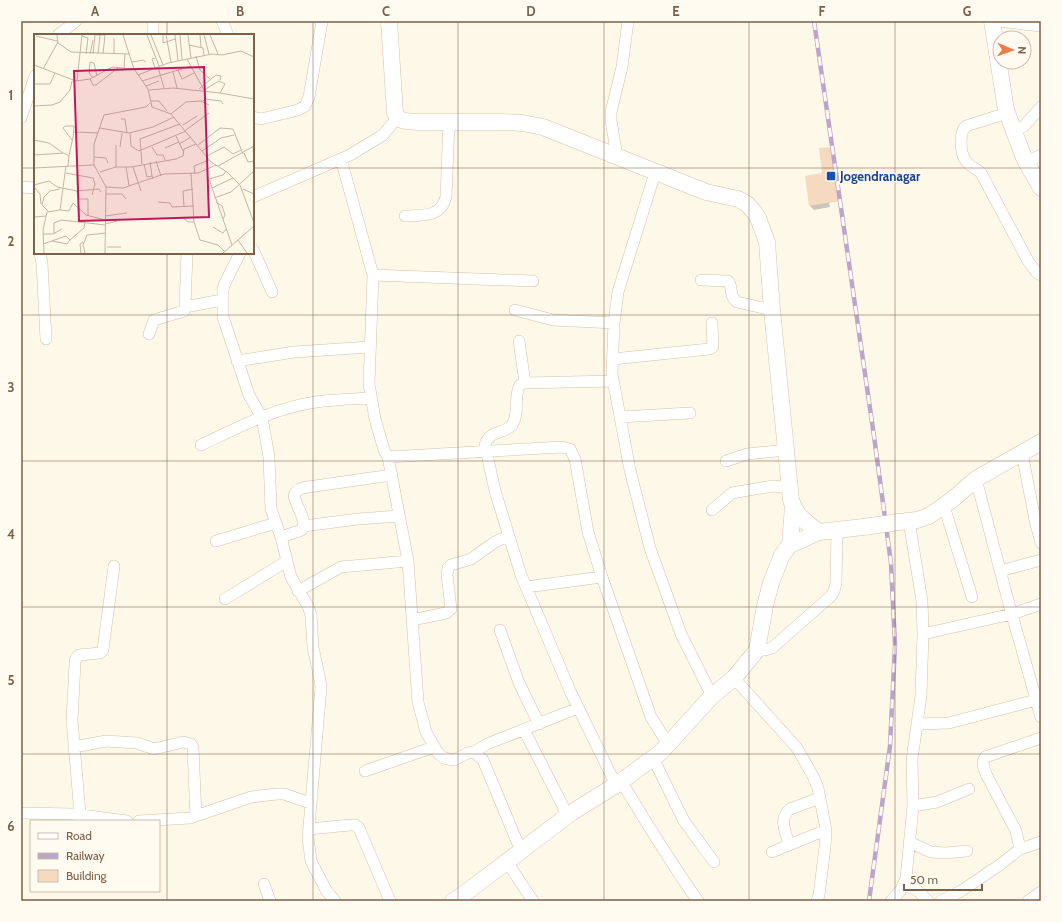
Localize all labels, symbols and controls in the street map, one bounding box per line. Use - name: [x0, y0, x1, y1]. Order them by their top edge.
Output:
- text: A: [91, 3, 100, 19]
- text: B: [236, 3, 244, 19]
- text: C: [382, 3, 390, 19]
- text: D: [526, 3, 536, 19]
- text: E: [672, 3, 680, 19]
- text: F: [819, 3, 826, 19]
- text: G: [963, 3, 972, 19]
- north arrow: [992, 30, 1032, 70]
- inset map: [34, 34, 254, 254]
- text: N: [1015, 46, 1029, 54]
- text: 1: [9, 87, 13, 103]
- place label: Jogendranagar: [839, 168, 921, 184]
- marker: Jogendranagar: [825, 170, 837, 182]
- text: 2: [8, 233, 15, 249]
- text: 3: [7, 379, 15, 395]
- text: 4: [7, 526, 15, 542]
- text: 5: [8, 672, 15, 688]
- text: 6: [7, 818, 15, 834]
- legend: [30, 820, 160, 892]
- text: Road: [66, 828, 92, 843]
- text: Railway: [66, 848, 104, 863]
- scale bar: [904, 866, 982, 892]
- text: Building: [66, 868, 108, 883]
- text: 50 m: [910, 872, 938, 887]

